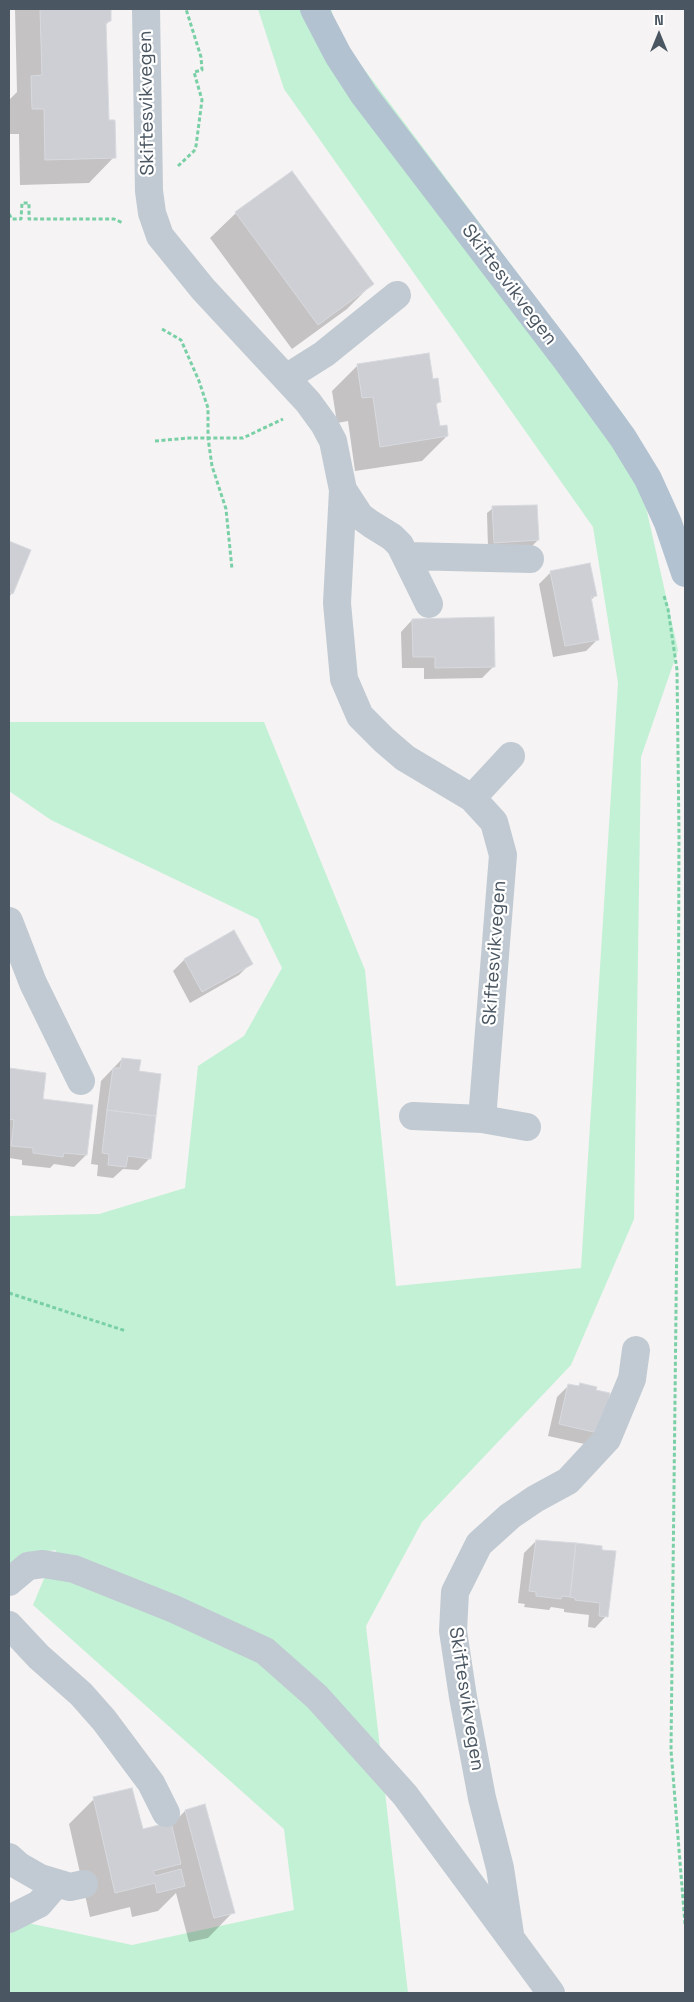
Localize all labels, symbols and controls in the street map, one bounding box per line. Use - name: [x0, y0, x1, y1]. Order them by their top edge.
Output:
- north arrow: [634, 10, 684, 60]
- text: N: [654, 11, 664, 29]
- street label: Skiftesvikvegen: [134, 30, 160, 176]
- street label: Skiftesvikvegen: [456, 220, 562, 350]
- street label: Skiftesvikvegen: [479, 880, 511, 1026]
- street label: Skiftesvikvegen: [443, 1626, 489, 1772]

